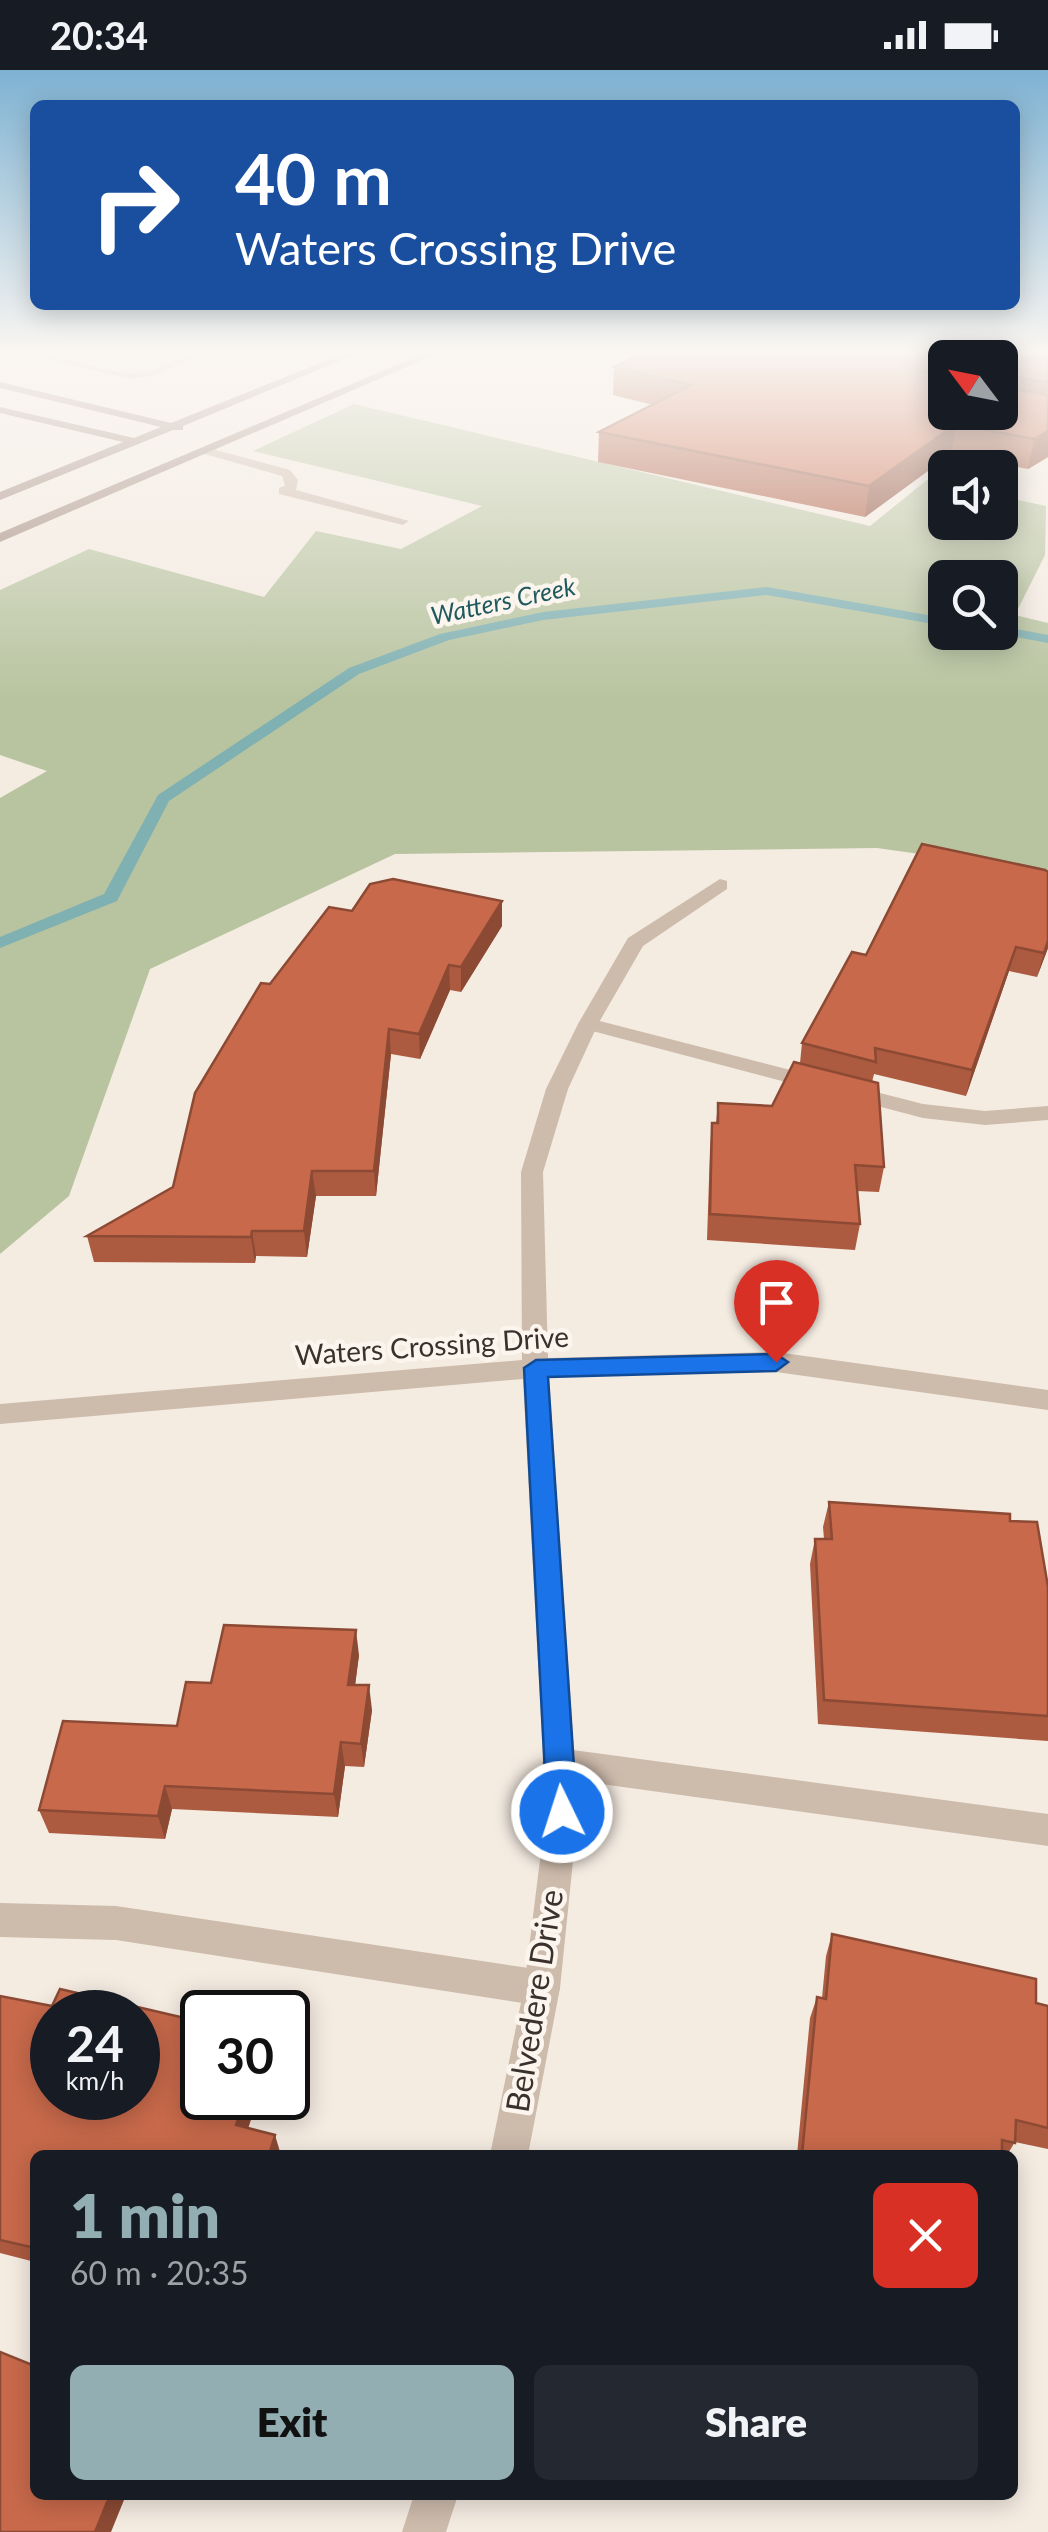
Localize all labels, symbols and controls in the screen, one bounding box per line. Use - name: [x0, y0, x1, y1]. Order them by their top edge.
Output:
- text: 20:34: [50, 12, 148, 58]
- text: 40 m: [235, 136, 392, 220]
- icon: right: [70, 140, 200, 270]
- text: Waters Crossing Drive: [235, 221, 676, 275]
- north arrow: [928, 340, 1018, 430]
- map controls: [928, 340, 1018, 650]
- button: sound: [928, 450, 1018, 540]
- button: search: [928, 560, 1018, 650]
- water label: Watters Creek: [428, 570, 579, 630]
- pin: [734, 1260, 819, 1363]
- icon: arrive: [749, 1275, 804, 1330]
- street label: Waters Crossing Drive: [294, 1318, 570, 1372]
- position arrow: [510, 1760, 614, 1864]
- street label: Belvedere Drive: [497, 1887, 570, 2115]
- speed limit sign: 30: [180, 1990, 310, 2120]
- text: 24: [66, 2013, 124, 2073]
- text: km/h: [66, 2065, 124, 2095]
- text: 1 min: [70, 2179, 220, 2251]
- button: close: [873, 2183, 978, 2288]
- text: 60 m · 20:35: [70, 2253, 249, 2292]
- button: Exit: [70, 2365, 514, 2480]
- button: Share: [534, 2365, 978, 2480]

